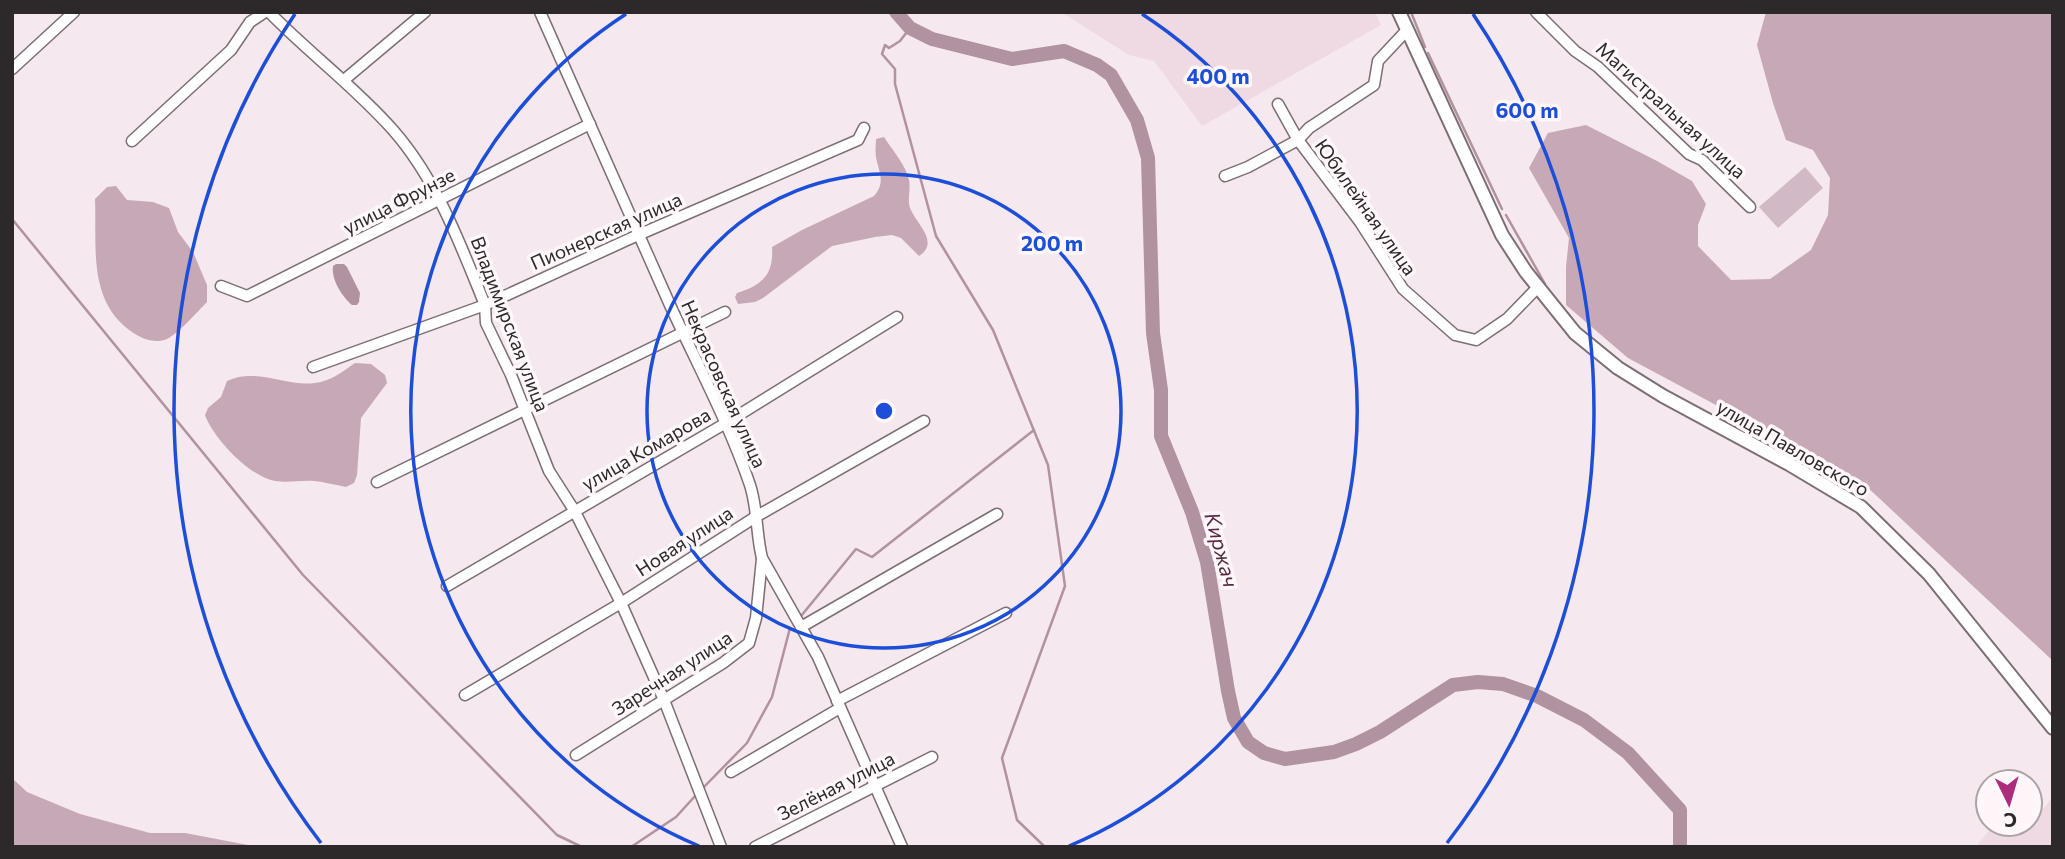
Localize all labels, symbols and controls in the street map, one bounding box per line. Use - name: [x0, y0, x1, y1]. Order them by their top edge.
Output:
- street label: Магистральная улица: [1592, 36, 1751, 183]
- text: 400 m: [1186, 63, 1250, 88]
- text: 600 m: [1495, 97, 1559, 122]
- street label: Юбилейная улица: [1311, 134, 1422, 279]
- street label: улица Фрунзе: [339, 162, 459, 239]
- street label: Пионерская улица: [526, 187, 685, 274]
- text: 200 m: [1021, 230, 1083, 255]
- street label: Владимирская улица: [466, 233, 554, 415]
- street label: Некрасовская улица: [677, 296, 772, 471]
- street label: улица Павловского: [1713, 395, 1874, 501]
- centre of rings: [872, 399, 896, 423]
- street label: улица Комарова: [577, 402, 714, 495]
- street label: Новая улица: [631, 501, 737, 580]
- water label: Киржач: [1200, 509, 1244, 590]
- street label: Заречная улица: [607, 625, 736, 720]
- street label: Зелёная улица: [773, 746, 898, 825]
- north arrow: [1974, 768, 2044, 838]
- text: С: [2003, 808, 2018, 832]

